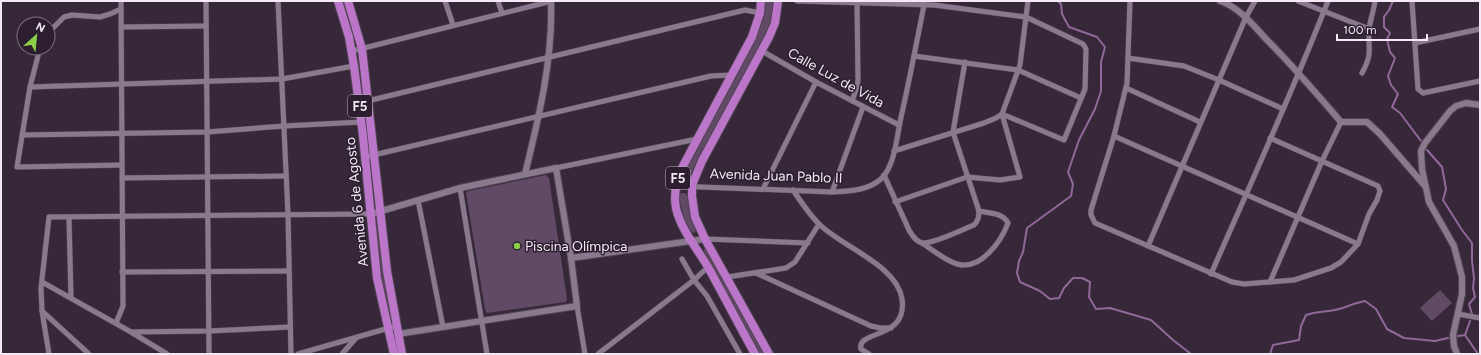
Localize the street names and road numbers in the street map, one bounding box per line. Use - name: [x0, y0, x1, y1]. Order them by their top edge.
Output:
- street label: Calle Luz de Vida: [785, 44, 887, 112]
- road number: F5: [348, 95, 372, 117]
- street label: Avenida 6 de Agosto: [342, 136, 372, 268]
- street label: Avenida Juan Pablo II: [709, 165, 843, 187]
- road number: F5: [666, 167, 690, 189]

